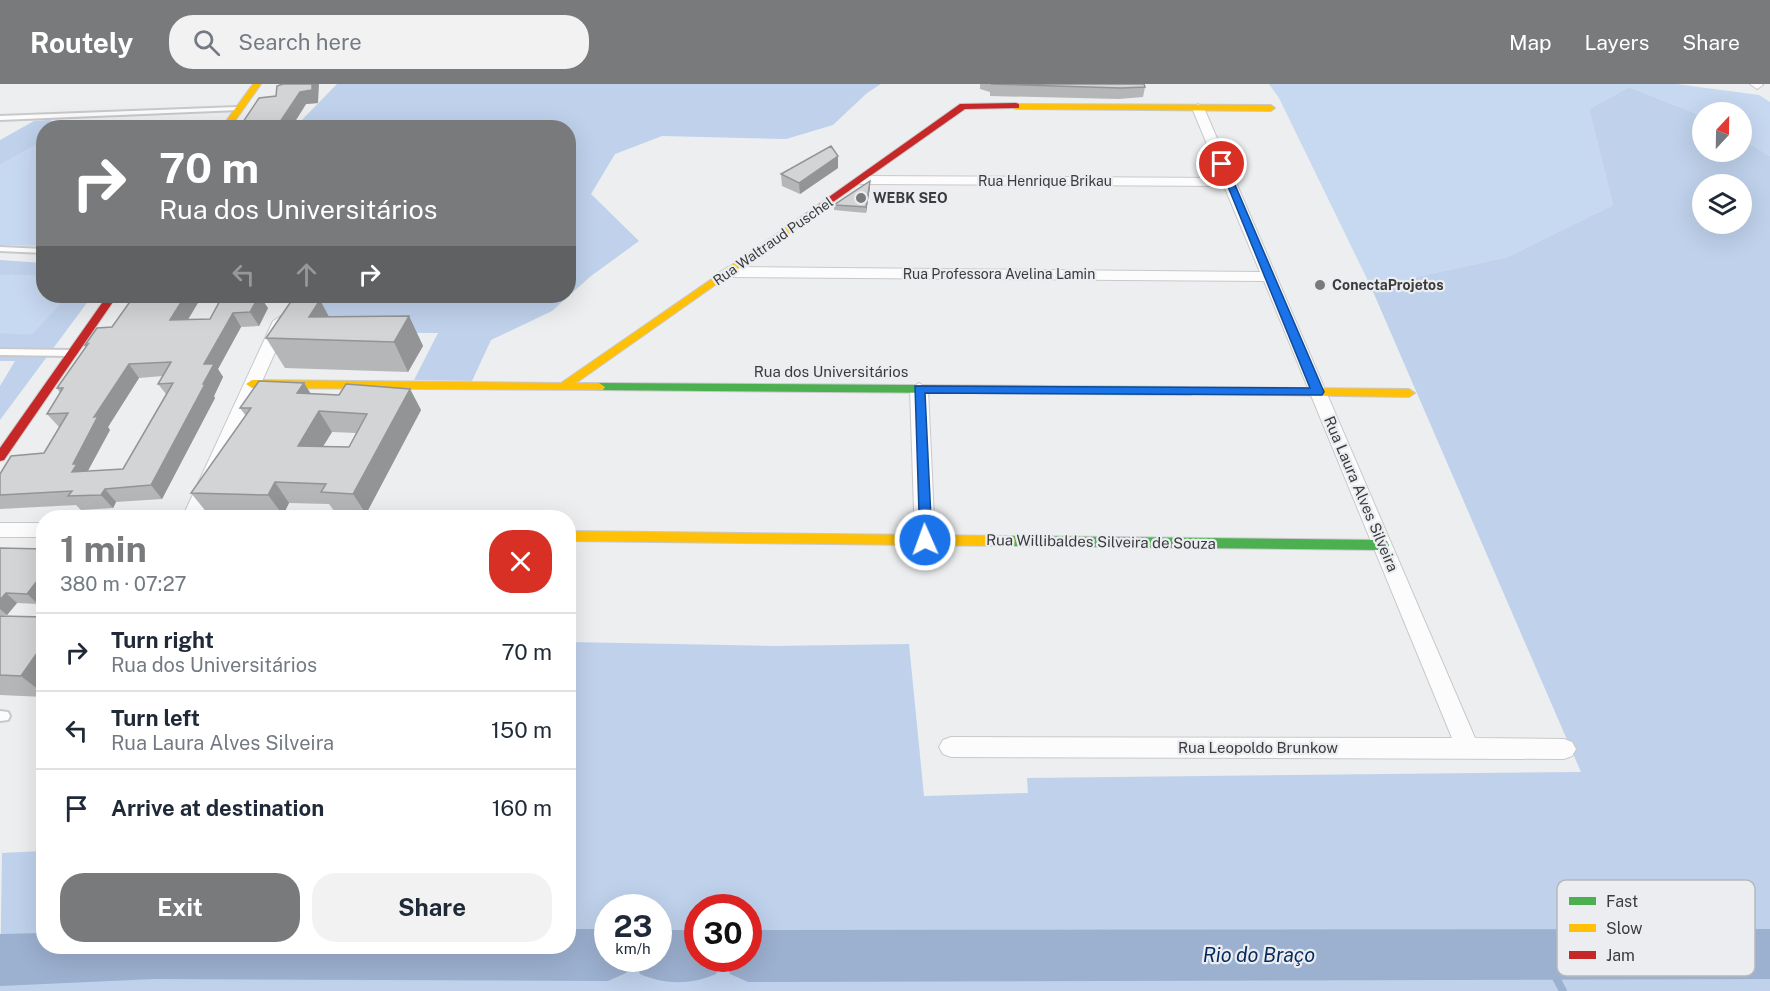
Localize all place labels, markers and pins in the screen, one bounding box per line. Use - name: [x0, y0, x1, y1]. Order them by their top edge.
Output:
- pin: [1196, 138, 1247, 189]
- place label: WEBK SEO: [873, 190, 948, 206]
- marker: WEBK SEO: [854, 191, 868, 205]
- place label: ConectaProjetos: [1332, 277, 1444, 293]
- marker: ConectaProjetos: [1313, 278, 1327, 292]

